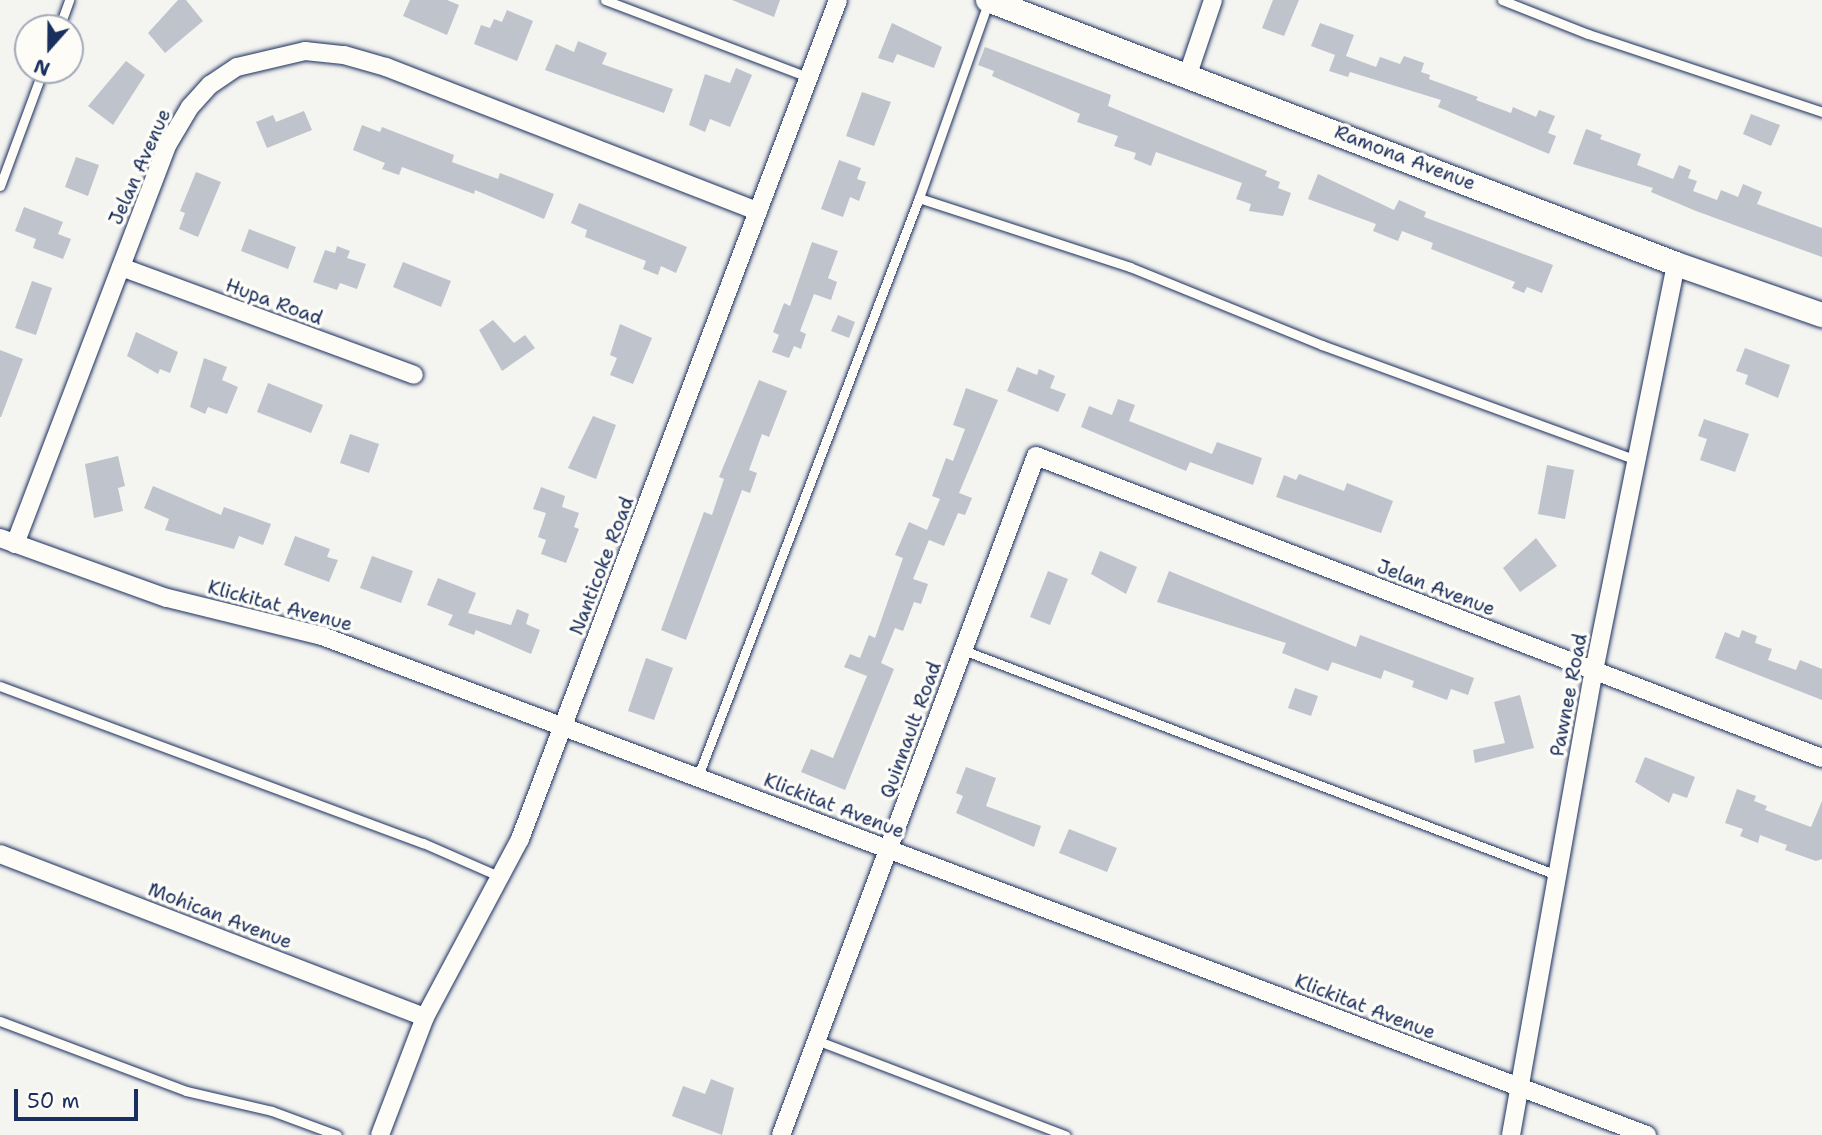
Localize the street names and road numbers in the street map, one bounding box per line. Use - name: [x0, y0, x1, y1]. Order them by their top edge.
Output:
- street label: Jelan Avenue: [104, 106, 176, 228]
- street label: Ramona Avenue: [1331, 121, 1479, 195]
- street label: Hupa Road: [222, 274, 326, 330]
- street label: Nanticoke Road: [565, 494, 639, 638]
- street label: Jelan Avenue: [1374, 555, 1498, 621]
- street label: Klickitat Avenue: [205, 576, 355, 636]
- street label: Pawnee Road: [1546, 632, 1592, 758]
- street label: Quinnault Road: [876, 659, 946, 801]
- street label: Klickitat Avenue: [761, 769, 907, 843]
- street label: Mohican Avenue: [145, 878, 295, 954]
- street label: Klickitat Avenue: [1292, 970, 1438, 1044]

